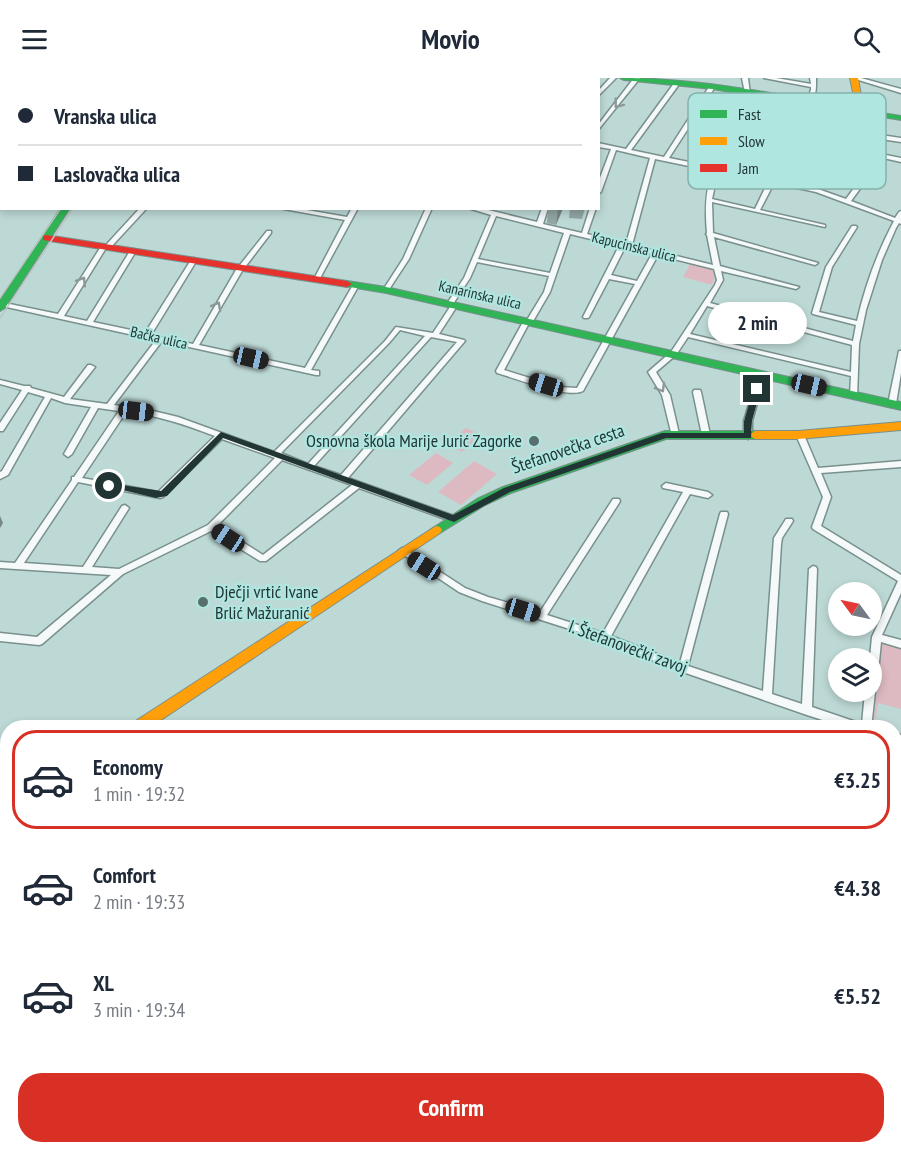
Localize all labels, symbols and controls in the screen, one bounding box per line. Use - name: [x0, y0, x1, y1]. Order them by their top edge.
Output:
- text: Movio: [421, 22, 480, 56]
- icon: menu: [18, 23, 51, 56]
- icon: search: [850, 23, 883, 56]
- legend: [688, 93, 886, 189]
- one-way arrow: [614, 97, 625, 108]
- text: Vranska ulica: [54, 102, 157, 130]
- text: Fast: [738, 104, 761, 124]
- text: Slow: [738, 131, 765, 151]
- text: Jam: [737, 158, 759, 178]
- text: Laslovačka ulica: [54, 160, 180, 188]
- street label: Kapucinska ulica: [590, 227, 678, 266]
- street label: Kanarinska ulica: [437, 276, 523, 313]
- one-way arrow: [74, 277, 86, 287]
- one-way arrow: [210, 302, 221, 312]
- callout: 2 min: [708, 302, 807, 344]
- text: 2 min: [737, 310, 778, 336]
- street label: Bačka ulica: [129, 322, 190, 353]
- car: [231, 345, 271, 371]
- car: [526, 371, 566, 399]
- car: [789, 372, 829, 398]
- route end: [743, 375, 770, 402]
- one-way arrow: [654, 382, 665, 392]
- car: [117, 400, 155, 422]
- street label: Štefanovečka cesta: [508, 418, 627, 479]
- place label: Osnovna škola Marije Jurić Zagorke: [306, 429, 522, 452]
- marker: Osnovna škola Marije Jurić Zagorke: [527, 434, 541, 448]
- route start: [95, 472, 122, 499]
- car: [208, 521, 248, 555]
- car: [404, 549, 444, 583]
- place label: Dječji vrtić Ivane Brlić Mažuranić: [215, 580, 318, 624]
- north arrow: [828, 582, 882, 636]
- map controls: [828, 582, 882, 702]
- marker: Dječji vrtić Ivane Brlić Mažuranić: [196, 595, 210, 609]
- car: [503, 596, 543, 624]
- street label: I. Štefanovečki zavoj: [566, 614, 691, 679]
- button: layers: [828, 648, 882, 702]
- icon: car: [21, 753, 75, 807]
- text: Economy: [93, 753, 163, 781]
- text: €3.25: [834, 766, 881, 794]
- text: 1 min · 19:32: [93, 781, 185, 807]
- icon: car: [21, 861, 75, 915]
- text: Comfort: [93, 861, 156, 889]
- text: €4.38: [834, 874, 881, 902]
- text: 2 min · 19:33: [93, 889, 185, 915]
- icon: car: [21, 969, 75, 1023]
- text: XL: [93, 969, 114, 997]
- text: €5.52: [834, 982, 881, 1010]
- text: 3 min · 19:34: [93, 997, 185, 1023]
- button: Confirm: [18, 1073, 884, 1142]

